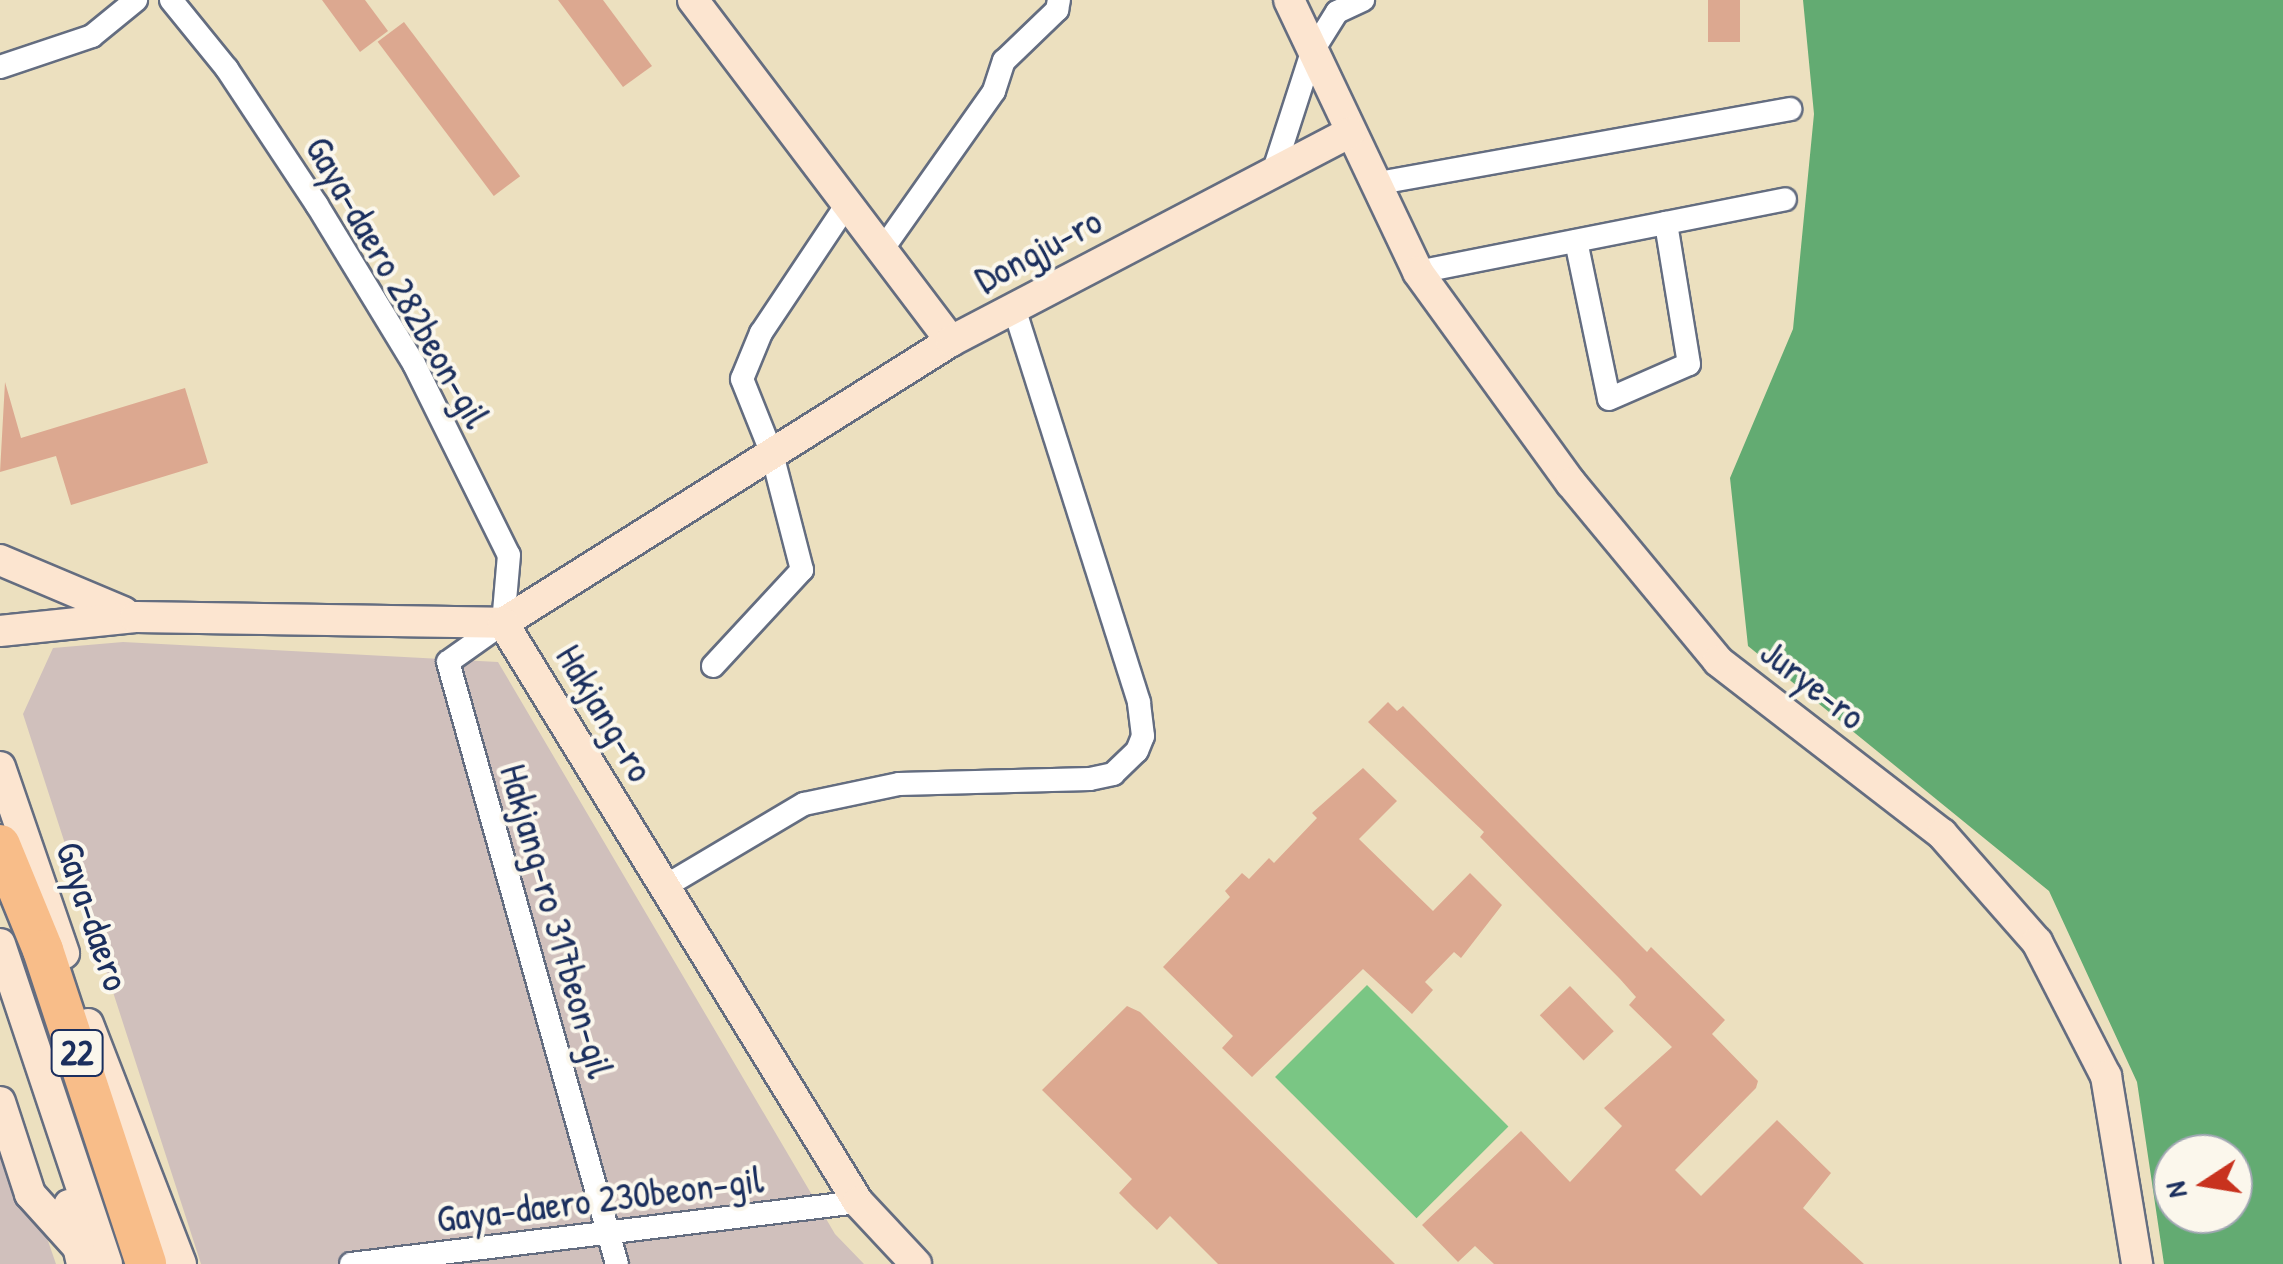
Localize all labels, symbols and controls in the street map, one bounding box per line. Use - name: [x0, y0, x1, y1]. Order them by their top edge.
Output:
- street label: Gaya-daero 282beon-gil: [296, 128, 500, 436]
- street label: Dongju-ro: [967, 198, 1109, 302]
- street label: Jurye-ro: [1752, 629, 1874, 739]
- street label: Hakjang-ro: [546, 636, 664, 790]
- street label: Hakjang-ro 317beon-gil: [490, 759, 624, 1083]
- street label: Gaya-daero: [46, 836, 140, 996]
- road number: 22: [50, 1023, 104, 1083]
- north arrow: [2153, 1134, 2253, 1234]
- street label: Gaya-daero 230beon-gil: [434, 1156, 766, 1242]
- text: N: [2155, 1179, 2196, 1201]

